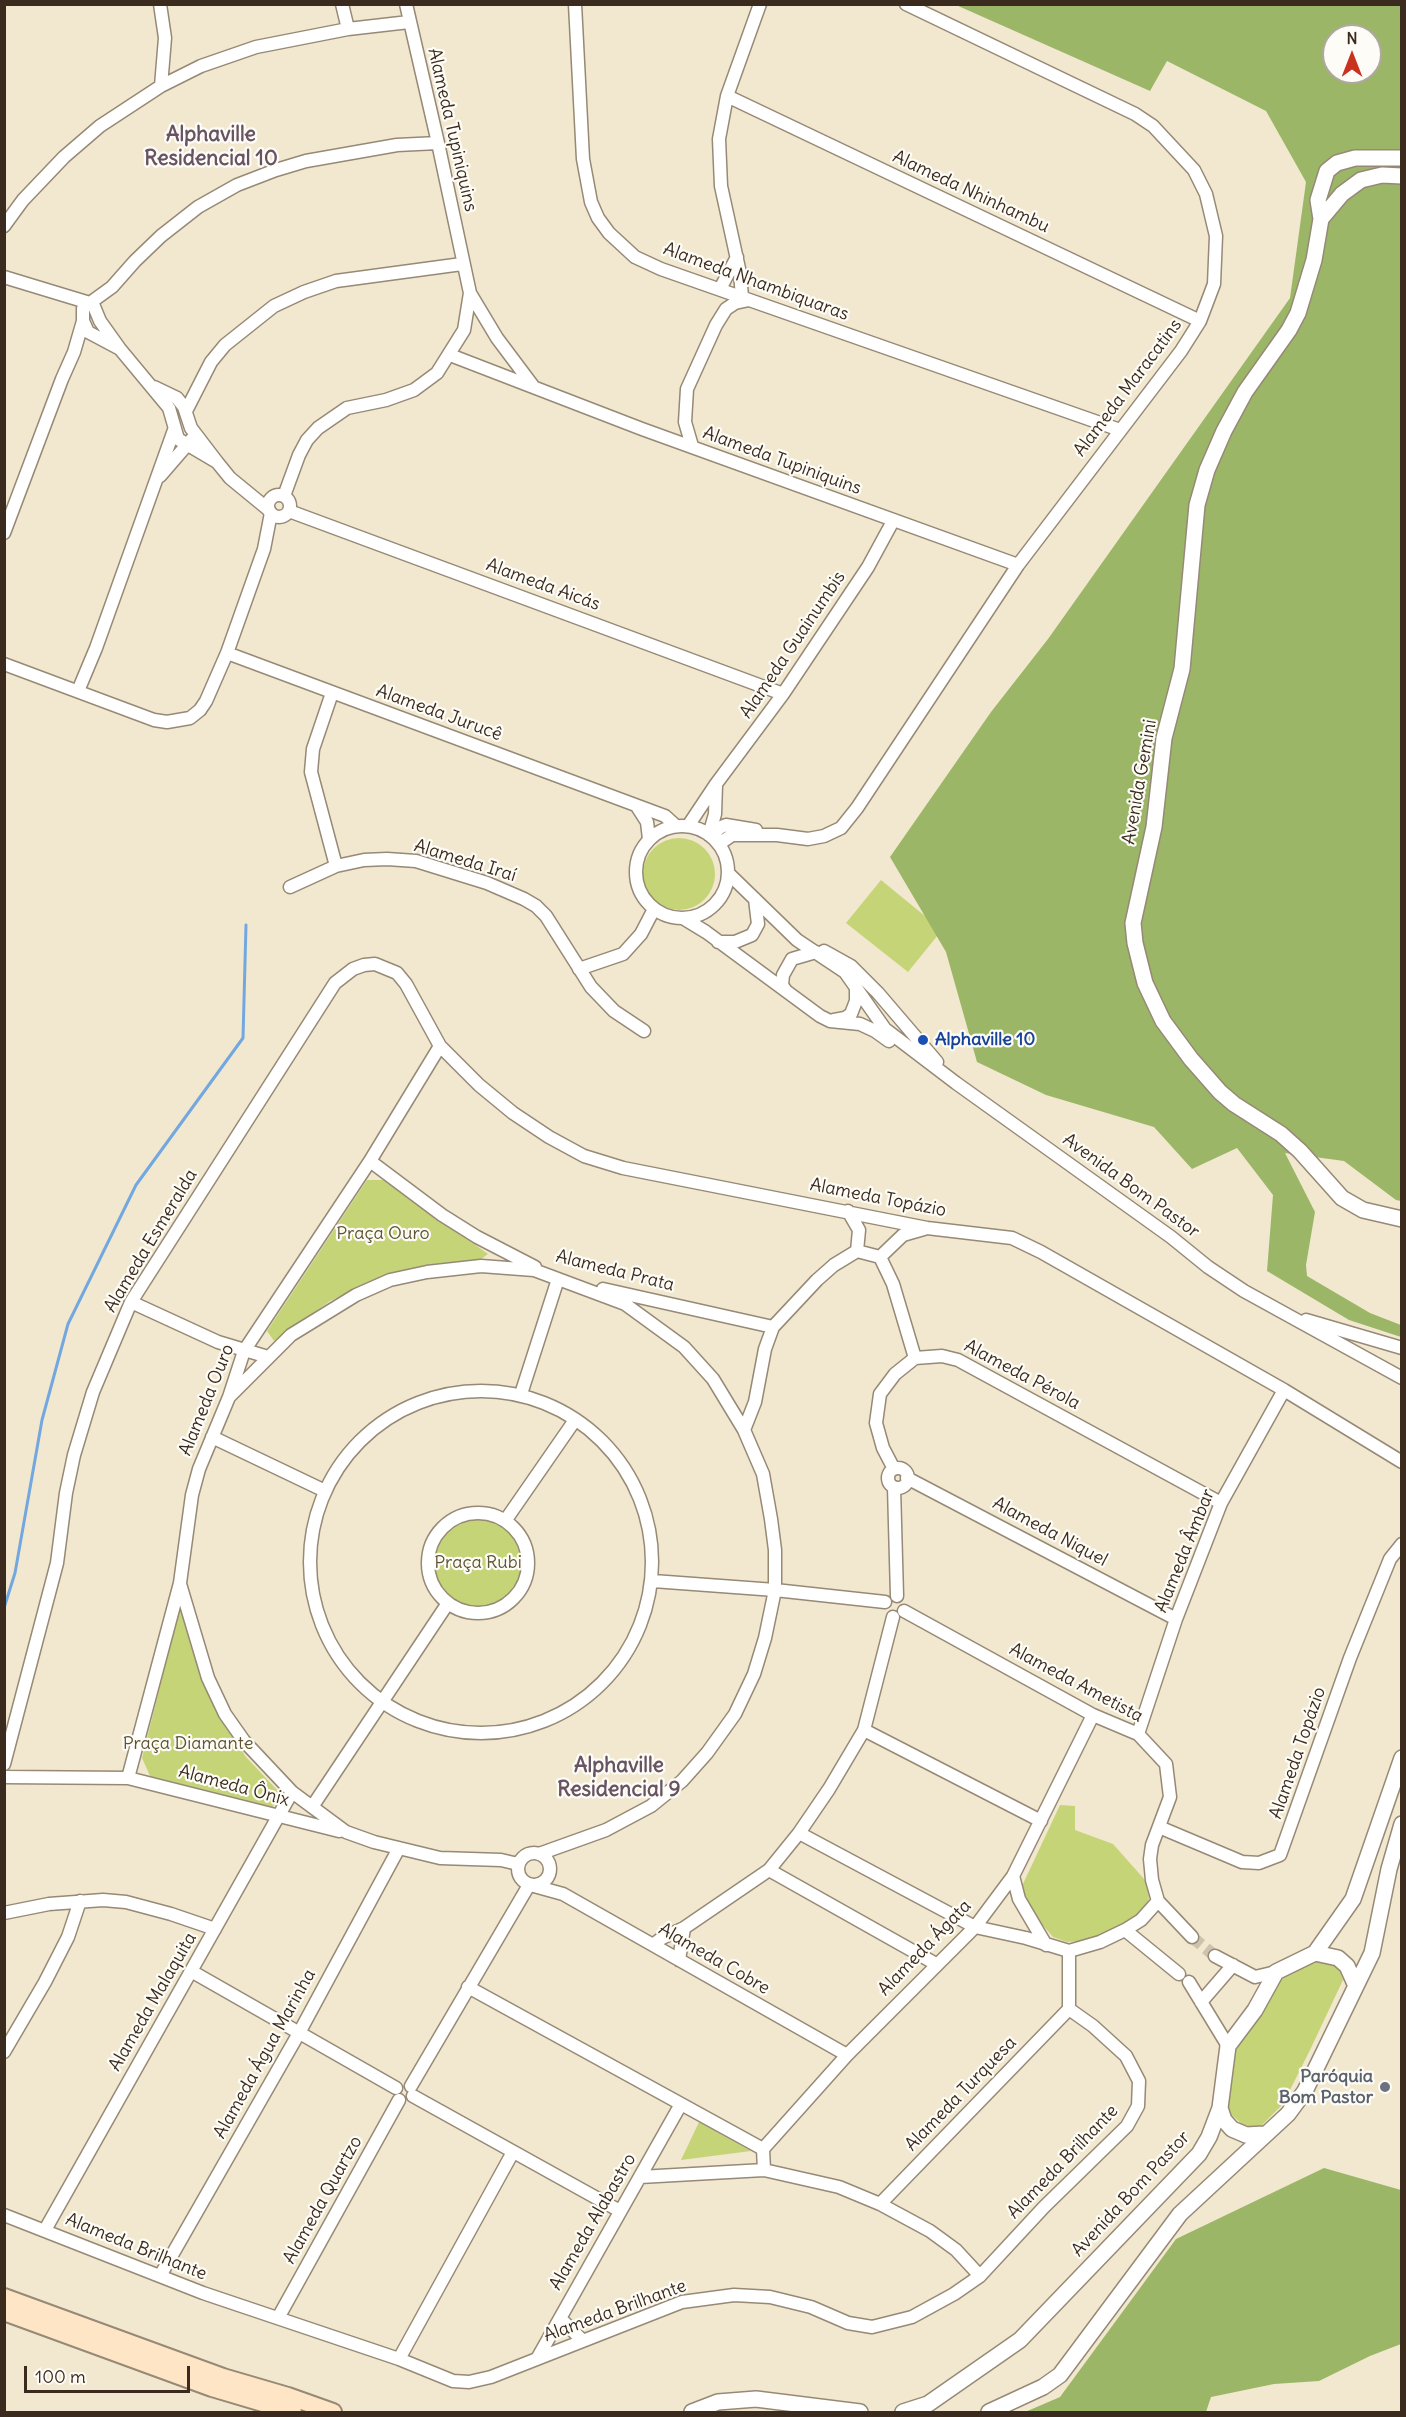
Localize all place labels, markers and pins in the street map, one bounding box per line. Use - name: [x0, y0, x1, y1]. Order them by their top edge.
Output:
- place label: Alphaville 10: [935, 1029, 1035, 1051]
- marker: Alphaville 10: [916, 1033, 930, 1047]
- place label: Paróquia Bom Pastor: [1279, 2066, 1373, 2108]
- marker: Paróquia Bom Pastor: [1378, 2080, 1392, 2094]

